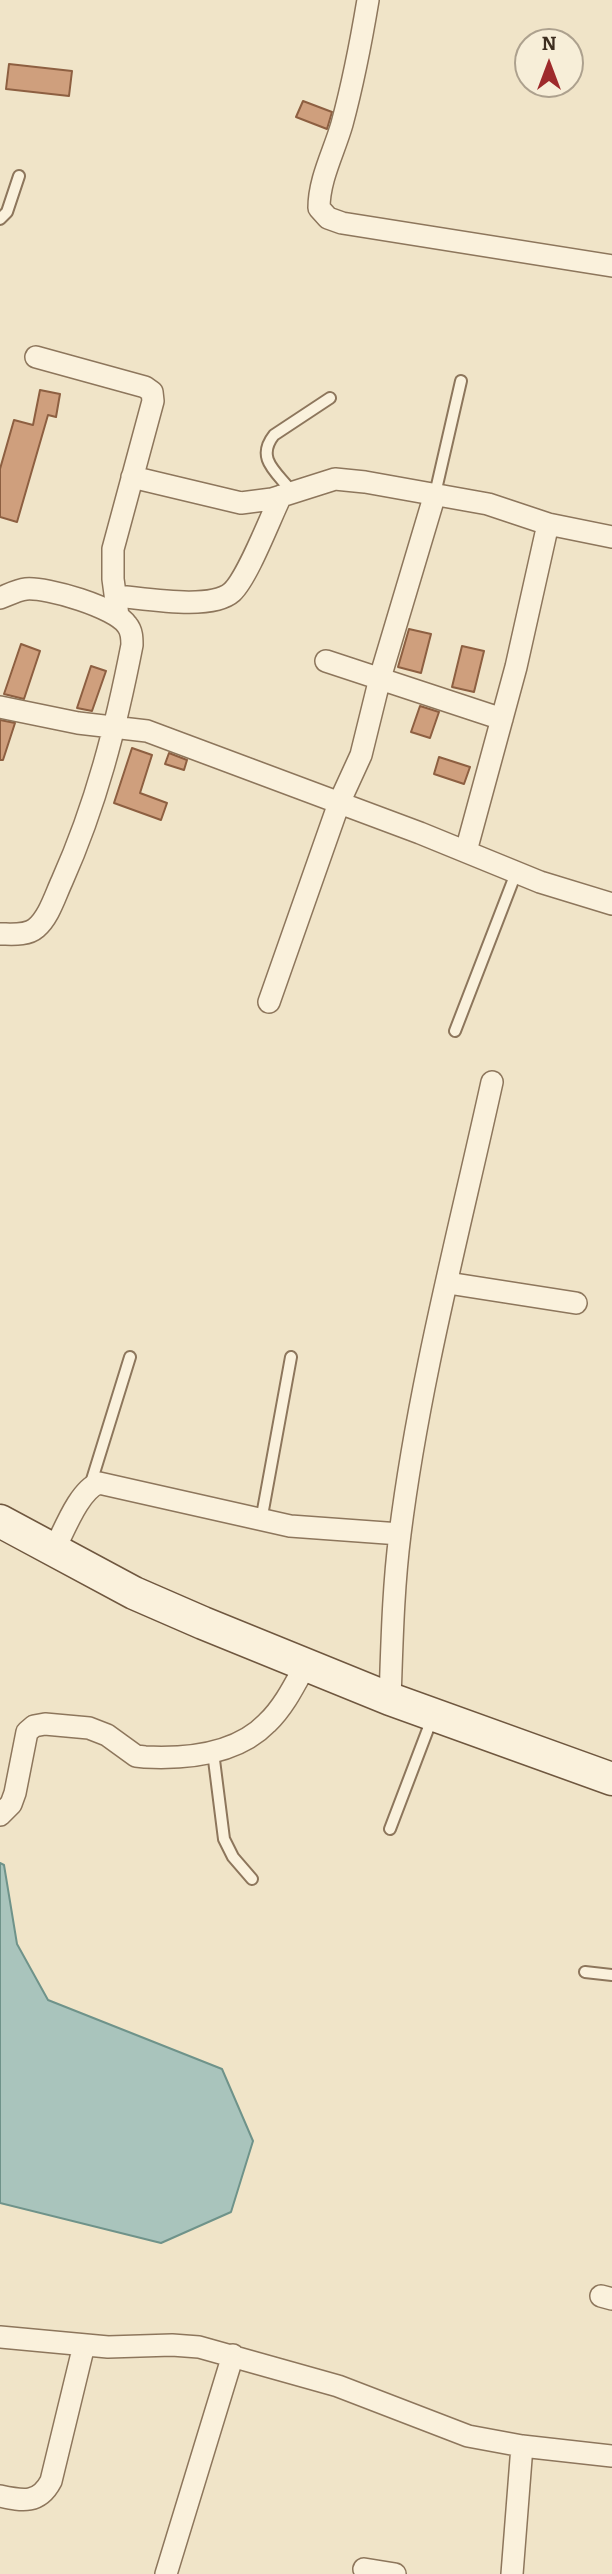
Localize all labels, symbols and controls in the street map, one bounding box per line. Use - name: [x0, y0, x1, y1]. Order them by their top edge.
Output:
- north arrow: [514, 28, 584, 98]
- text: N: [542, 32, 556, 55]

